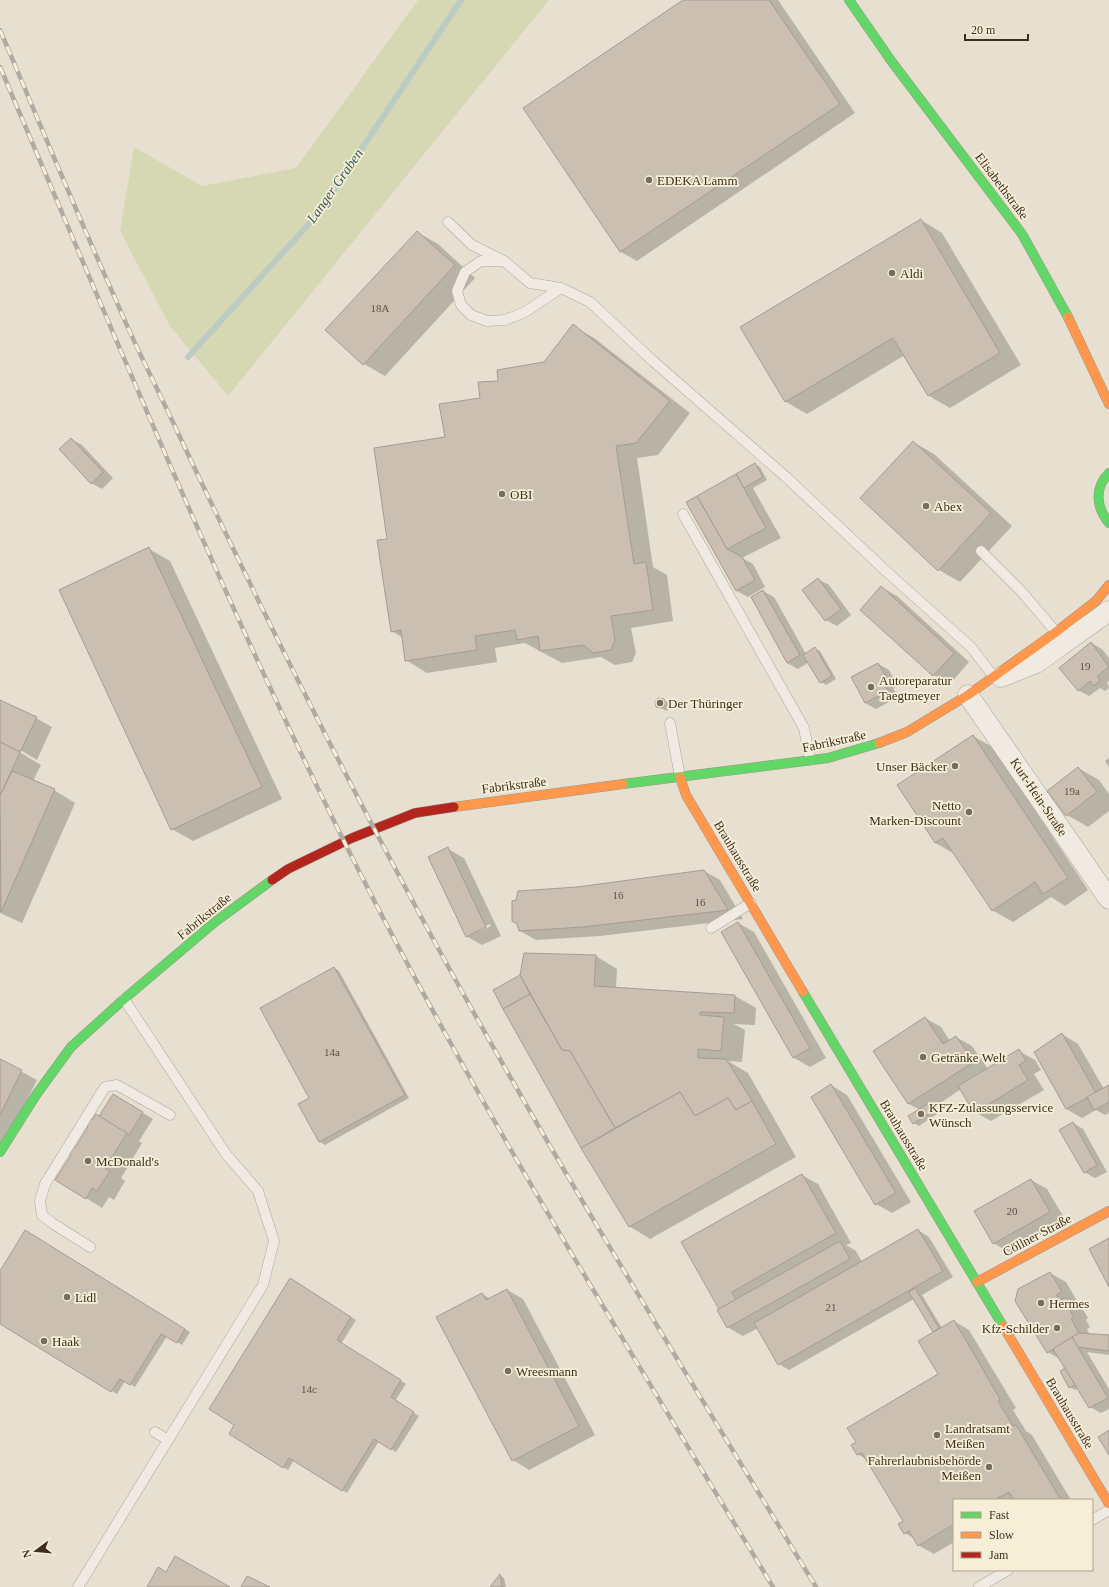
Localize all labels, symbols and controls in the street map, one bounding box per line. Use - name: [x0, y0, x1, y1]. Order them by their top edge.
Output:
- scale bar: [965, 16, 1028, 42]
- text: 20 m: [971, 23, 996, 37]
- water label: Langer Graben: [303, 146, 366, 227]
- street label: Elisabethstraße: [972, 150, 1032, 222]
- place label: EDEKA Lamm: [657, 173, 738, 188]
- marker: EDEKA Lamm: [644, 175, 654, 185]
- place label: Aldi: [900, 266, 924, 281]
- marker: Aldi: [887, 268, 897, 278]
- house number: 18A: [371, 302, 390, 314]
- place label: OBI: [510, 487, 532, 502]
- marker: OBI: [497, 489, 507, 499]
- place label: Abex: [934, 499, 963, 514]
- marker: Abex: [921, 501, 931, 511]
- house number: 19: [1080, 660, 1091, 672]
- place label: Autoreparatur Taegtmeyer: [879, 673, 953, 703]
- marker: Autoreparatur Taegtmeyer: [866, 682, 876, 692]
- place label: Der Thüringer: [668, 696, 743, 711]
- marker: Der Thüringer: [655, 698, 665, 708]
- street label: Fabrikstraße: [801, 727, 868, 755]
- street label: Kurt-Hein-Straße: [1007, 755, 1071, 839]
- place label: Unser Bäcker: [876, 759, 948, 774]
- marker: Unser Bäcker: [950, 761, 960, 771]
- street label: Fabrikstraße: [481, 774, 547, 796]
- house number: 19a: [1064, 785, 1080, 797]
- place label: Netto Marken-Discount: [869, 798, 961, 828]
- marker: Netto Marken-Discount: [964, 807, 974, 817]
- street label: Brauhausstraße: [711, 818, 765, 894]
- house number: 16: [613, 889, 624, 901]
- street label: Fabrikstraße: [174, 890, 234, 942]
- house number: 16: [695, 896, 706, 908]
- house number: 14a: [324, 1046, 340, 1058]
- place label: Getränke Welt: [931, 1050, 1006, 1065]
- marker: Getränke Welt: [918, 1052, 928, 1062]
- street label: Brauhausstraße: [877, 1097, 931, 1173]
- place label: KFZ-Zulassungsservice Wünsch: [929, 1100, 1053, 1130]
- marker: KFZ-Zulassungsservice Wünsch: [916, 1109, 926, 1119]
- place label: McDonald's: [96, 1154, 159, 1169]
- marker: McDonald's: [83, 1156, 93, 1166]
- house number: 20: [1007, 1205, 1018, 1217]
- street label: Cöllner Straße: [1000, 1211, 1074, 1259]
- place label: Lidl: [75, 1290, 97, 1305]
- marker: Lidl: [62, 1292, 72, 1302]
- place label: Hermes: [1049, 1296, 1089, 1311]
- marker: Hermes: [1036, 1298, 1046, 1308]
- house number: 21: [826, 1301, 837, 1313]
- place label: Kfz-Schilder: [982, 1321, 1050, 1336]
- marker: Kfz-Schilder: [1052, 1323, 1062, 1333]
- place label: Haak: [52, 1334, 80, 1349]
- marker: Haak: [39, 1336, 49, 1346]
- place label: Wreesmann: [516, 1364, 578, 1379]
- marker: Wreesmann: [503, 1366, 513, 1376]
- street label: Brauhausstraße: [1043, 1375, 1097, 1451]
- house number: 14c: [301, 1383, 317, 1395]
- place label: Landratsamt Meißen: [945, 1421, 1010, 1451]
- marker: Landratsamt Meißen: [932, 1430, 942, 1440]
- place label: Fahrerlaubnisbehörde Meißen: [868, 1453, 981, 1483]
- marker: Fahrerlaubnisbehörde Meißen: [984, 1462, 994, 1472]
- legend: [953, 1499, 1093, 1571]
- text: Fast: [989, 1508, 1010, 1522]
- text: Slow: [989, 1528, 1014, 1542]
- north arrow: [16, 1531, 56, 1571]
- text: N: [20, 1548, 33, 1559]
- text: Jam: [989, 1548, 1009, 1562]

